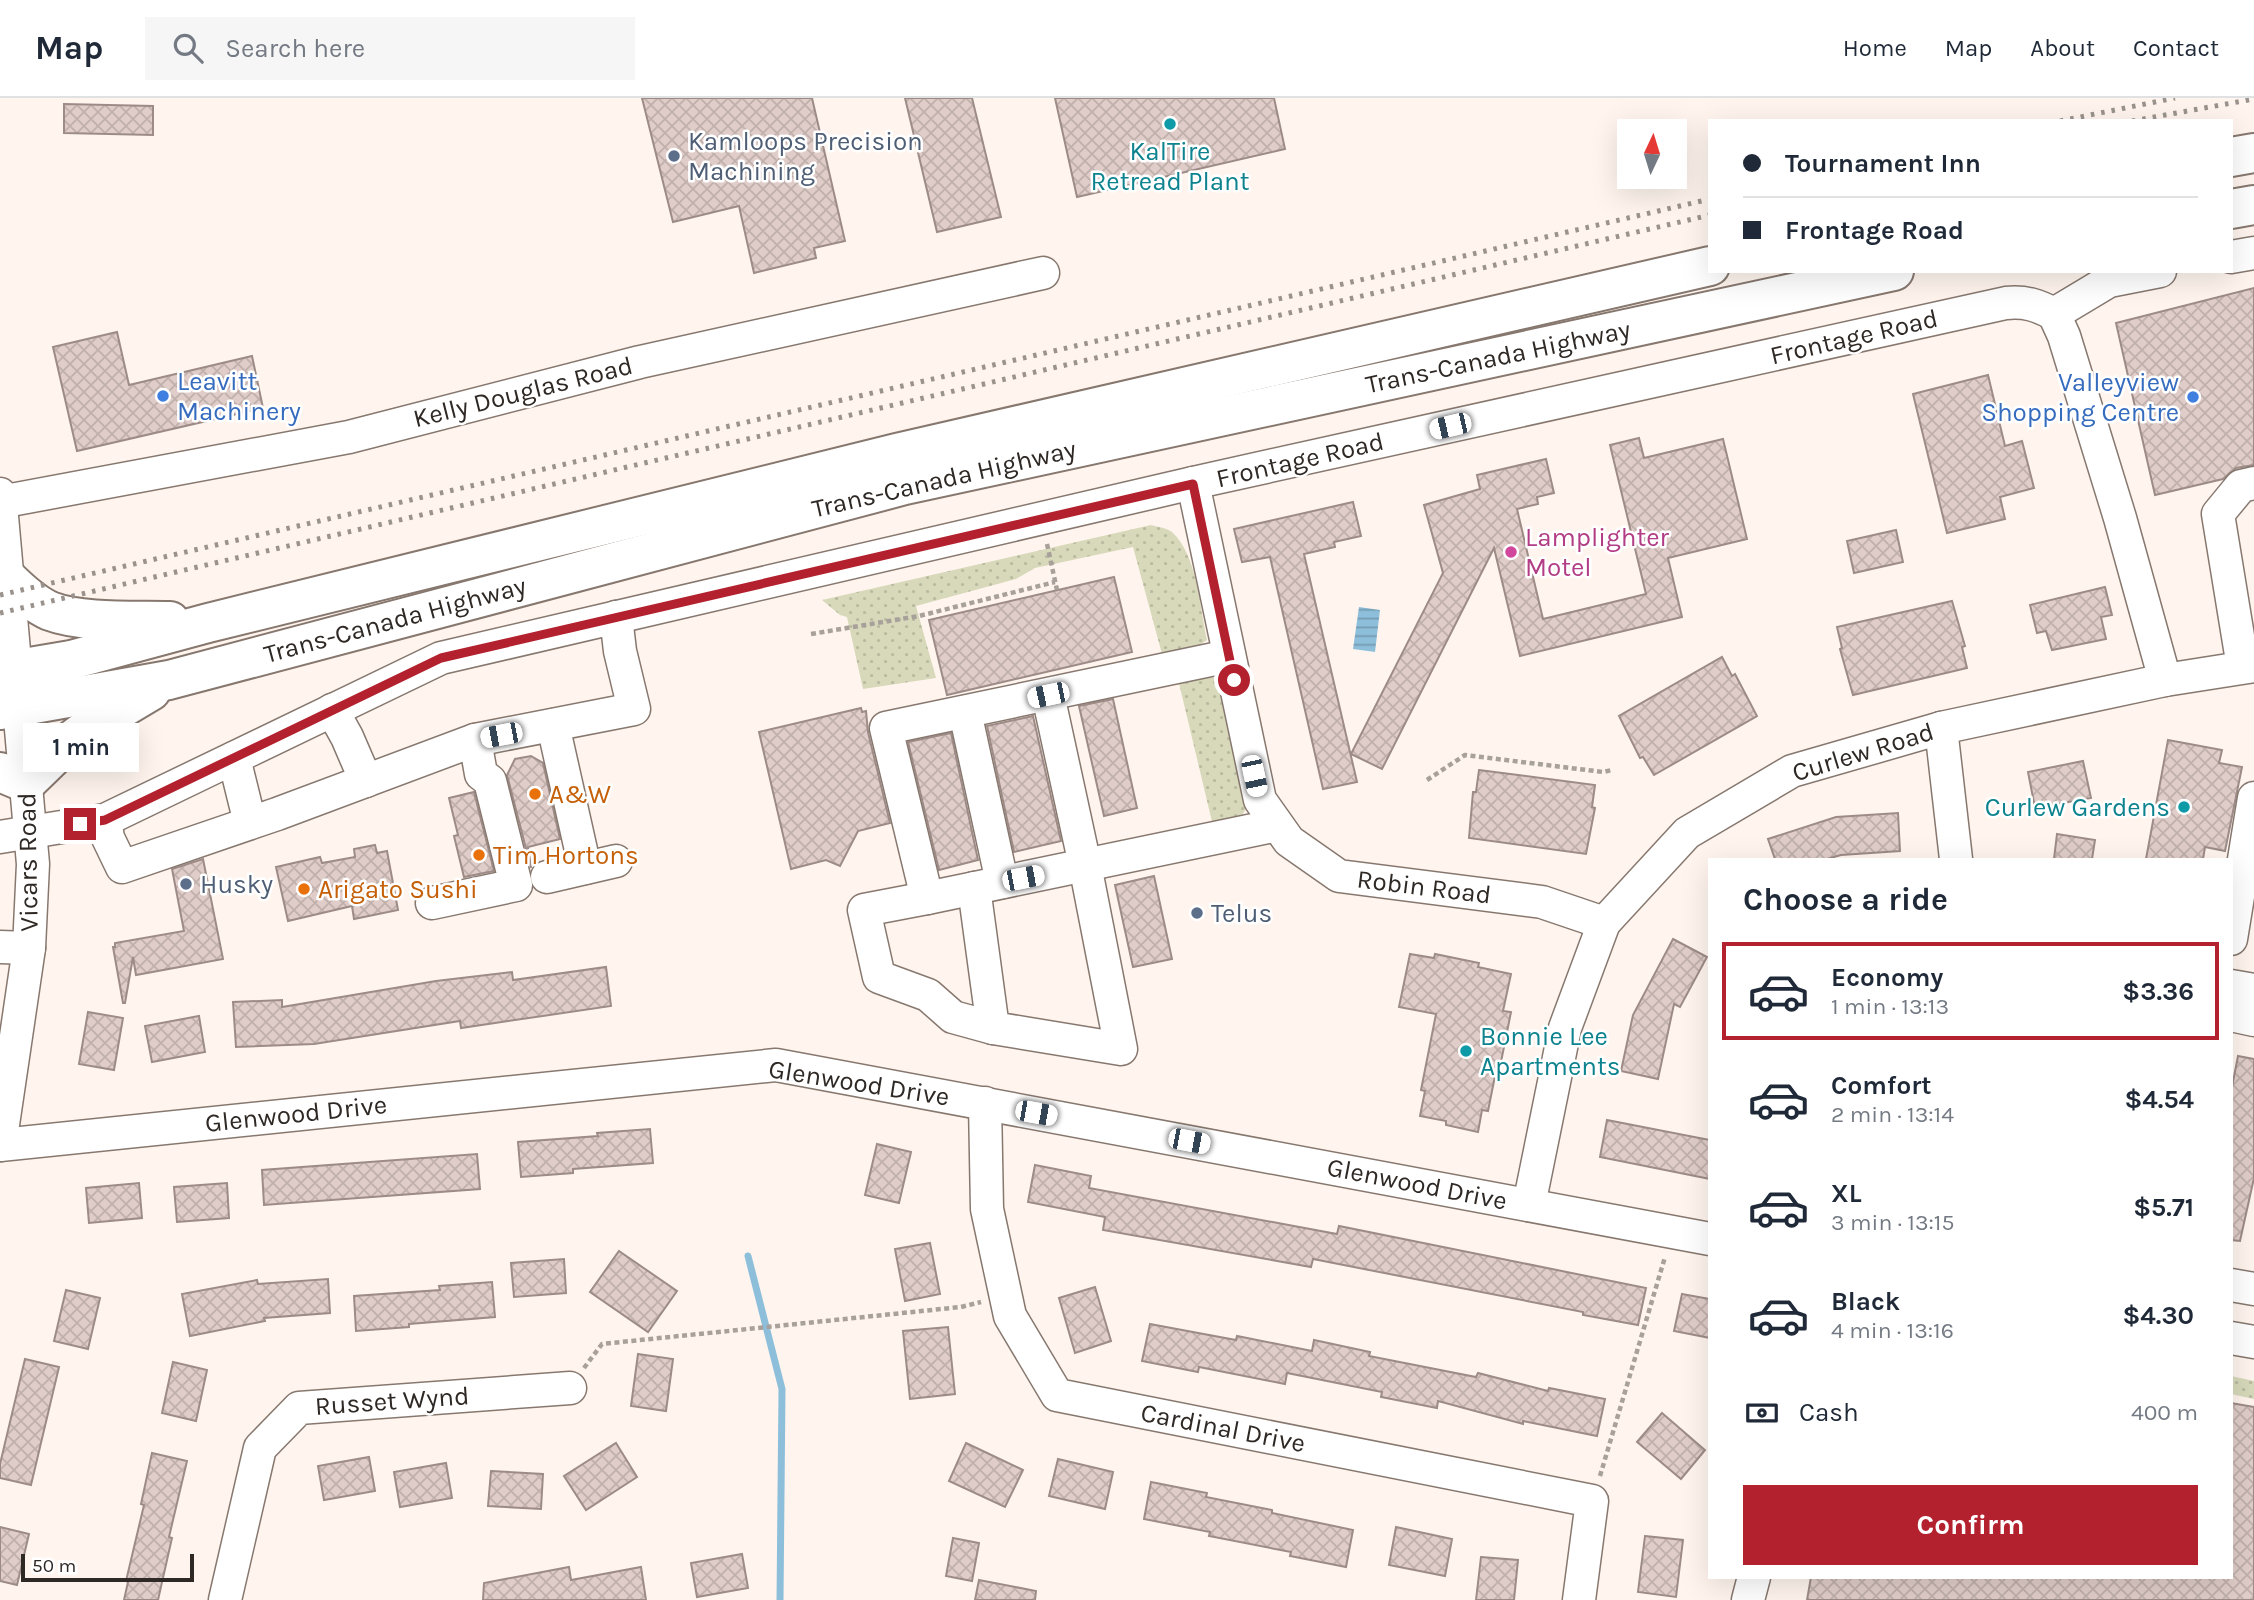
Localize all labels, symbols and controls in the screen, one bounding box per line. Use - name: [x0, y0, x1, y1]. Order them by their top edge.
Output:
- search box: [145, 17, 635, 80]
- text: Map: [35, 29, 103, 67]
- icon: search: [169, 29, 207, 67]
- text: Search here: [225, 33, 365, 64]
- text: Home: [1843, 34, 1907, 62]
- text: Map: [1945, 34, 1992, 62]
- text: About: [2030, 34, 2095, 62]
- text: Contact: [2133, 34, 2219, 62]
- marker: KalTire Retread Plant: [1162, 116, 1178, 132]
- north arrow: [1617, 119, 1687, 189]
- map controls: [1617, 119, 1687, 189]
- place label: Kamloops Precision Machining: [688, 126, 923, 187]
- place label: KalTire Retread Plant: [1090, 136, 1250, 197]
- marker: Kamloops Precision Machining: [666, 148, 682, 164]
- text: Tournament Inn: [1785, 148, 1981, 179]
- text: Frontage Road: [1785, 215, 1964, 246]
- street label: Frontage Road: [1767, 303, 1941, 371]
- street label: Trans-Canada Highway: [1363, 314, 1633, 400]
- street label: Kelly Douglas Road: [410, 350, 636, 434]
- place label: Leavitt Machinery: [177, 366, 301, 427]
- place label: Valleyview Shopping Centre: [1981, 367, 2179, 428]
- marker: Leavitt Machinery: [155, 388, 171, 404]
- marker: Valleyview Shopping Centre: [2185, 389, 2201, 405]
- car: [1428, 411, 1473, 441]
- street label: Frontage Road: [1213, 426, 1387, 494]
- street label: Trans-Canada Highway: [809, 434, 1079, 524]
- place label: Lamplighter Motel: [1525, 522, 1670, 583]
- marker: Lamplighter Motel: [1503, 544, 1519, 560]
- street label: Trans-Canada Highway: [261, 570, 529, 670]
- route start: [1218, 664, 1250, 696]
- car: [1026, 680, 1071, 710]
- street label: Curlew Road: [1788, 716, 1938, 788]
- car: [479, 721, 524, 749]
- callout: 1 min: [22, 722, 138, 772]
- text: 1 min: [52, 734, 110, 761]
- car: [1240, 753, 1269, 799]
- place label: A&W: [549, 779, 611, 810]
- marker: A&W: [527, 786, 543, 802]
- street label: Vicars Road: [11, 792, 45, 932]
- place label: Curlew Gardens: [1985, 792, 2170, 823]
- marker: Curlew Gardens: [2176, 799, 2192, 815]
- route end: [64, 808, 96, 840]
- place label: Tim Hortons: [493, 840, 639, 871]
- marker: Tim Hortons: [471, 847, 487, 863]
- street label: Robin Road: [1355, 863, 1493, 911]
- car: [1001, 864, 1046, 892]
- place label: Husky: [200, 869, 273, 900]
- place label: Arigato Sushi: [318, 874, 478, 905]
- marker: Husky: [178, 876, 194, 892]
- marker: Arigato Sushi: [296, 881, 312, 897]
- text: Choose a ride: [1743, 881, 1948, 918]
- place label: Telus: [1211, 898, 1272, 929]
- marker: Telus: [1189, 905, 1205, 921]
- icon: car: [1747, 960, 1810, 1023]
- text: Economy: [1831, 962, 1943, 993]
- text: $3.36: [2122, 976, 2194, 1007]
- text: 1 min · 13:13: [1831, 993, 1949, 1020]
- place label: Bonnie Lee Apartments: [1480, 1021, 1620, 1082]
- marker: Bonnie Lee Apartments: [1458, 1043, 1474, 1059]
- street label: Glenwood Drive: [766, 1053, 952, 1113]
- icon: car: [1747, 1068, 1810, 1131]
- text: Comfort: [1831, 1070, 1932, 1101]
- text: $4.54: [2124, 1084, 2194, 1115]
- street label: Glenwood Drive: [204, 1089, 388, 1139]
- car: [1014, 1099, 1059, 1127]
- text: 2 min · 13:14: [1831, 1101, 1954, 1128]
- car: [1167, 1127, 1212, 1155]
- street label: Glenwood Drive: [1324, 1151, 1510, 1217]
- icon: car: [1747, 1176, 1810, 1239]
- text: XL: [1831, 1178, 1862, 1209]
- text: $5.71: [2133, 1192, 2194, 1223]
- text: 3 min · 13:15: [1831, 1209, 1954, 1236]
- icon: car: [1747, 1284, 1810, 1347]
- text: Black: [1831, 1286, 1900, 1317]
- text: $4.30: [2122, 1300, 2194, 1331]
- text: 4 min · 13:16: [1831, 1317, 1954, 1344]
- street label: Russet Wynd: [314, 1380, 470, 1422]
- icon: cash: [1743, 1394, 1781, 1432]
- street label: Cardinal Drive: [1138, 1397, 1308, 1459]
- text: Cash: [1799, 1397, 1859, 1428]
- text: 400 m: [2131, 1399, 2198, 1426]
- button: Confirm: [1743, 1485, 2198, 1565]
- scale bar: [21, 1551, 194, 1583]
- text: 50 m: [32, 1555, 76, 1577]

